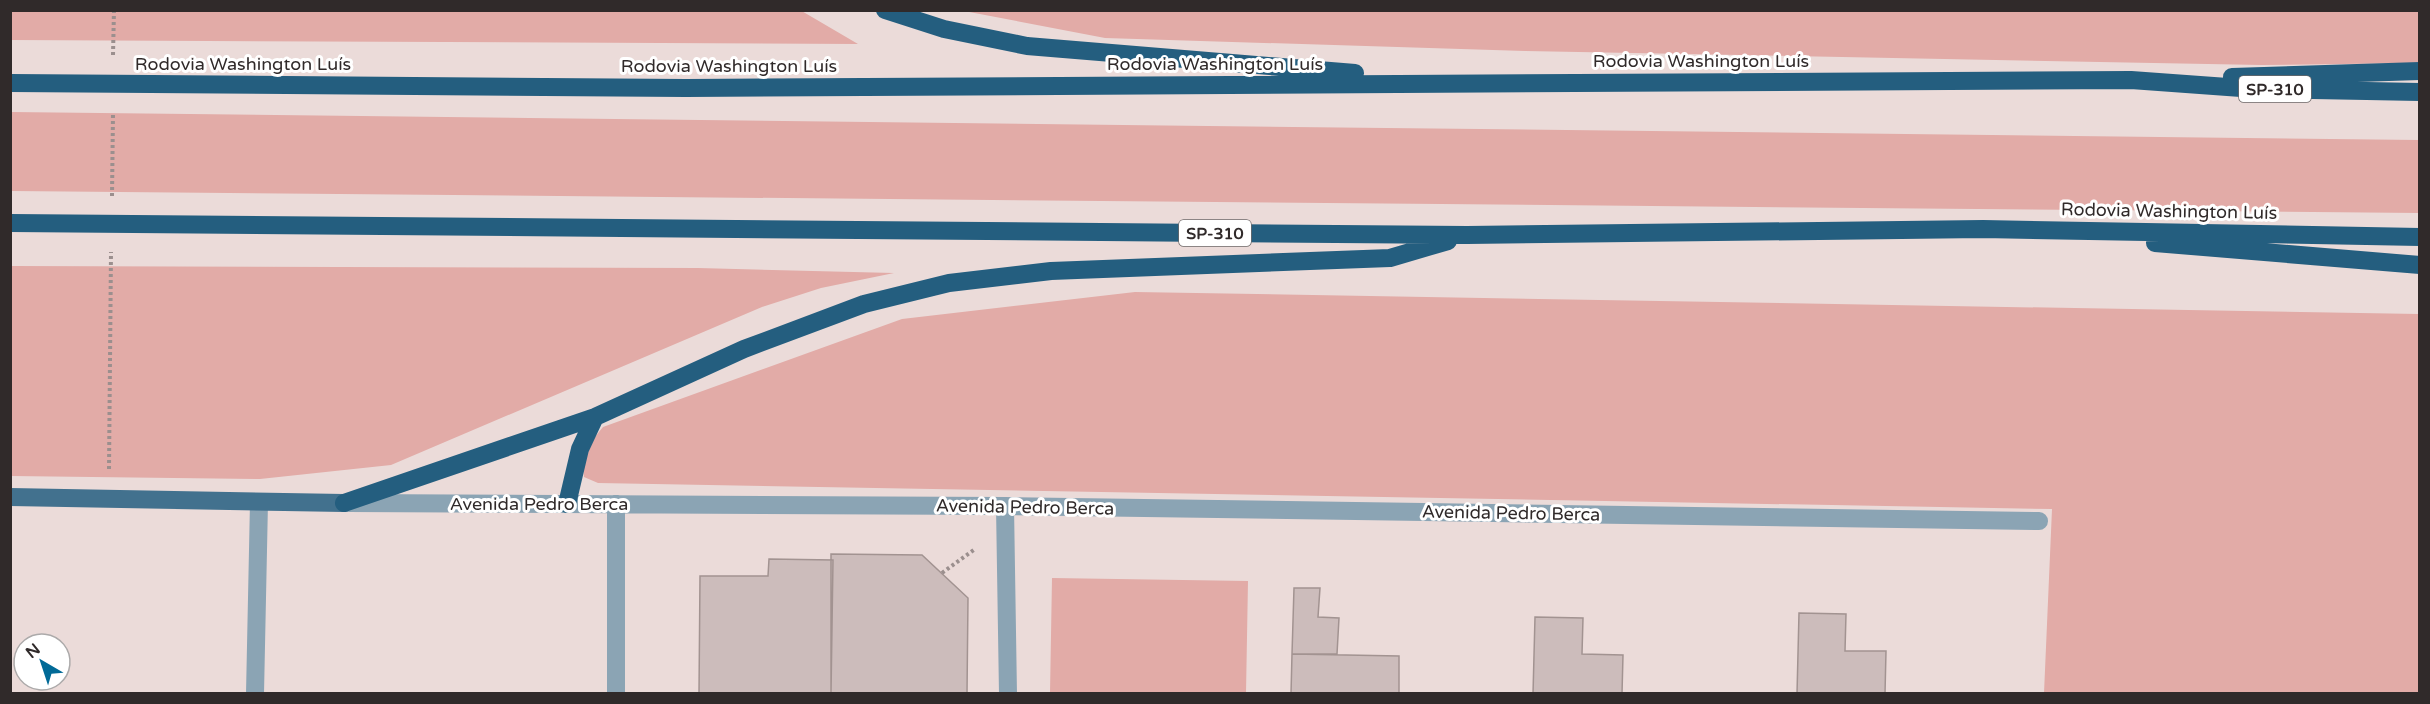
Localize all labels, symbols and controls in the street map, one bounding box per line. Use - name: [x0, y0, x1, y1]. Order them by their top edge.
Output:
- street label: Rodovia Washington Luís: [1593, 50, 1809, 72]
- street label: Rodovia Washington Luís: [135, 53, 351, 75]
- street label: Rodovia Washington Luís: [1107, 53, 1323, 75]
- street label: Rodovia Washington Luís: [621, 55, 837, 77]
- road number: SP-310: [2239, 76, 2311, 102]
- street label: Rodovia Washington Luís: [2061, 198, 2277, 224]
- road number: SP-310: [1179, 220, 1251, 246]
- street label: Avenida Pedro Berca: [450, 493, 628, 515]
- street label: Avenida Pedro Berca: [936, 494, 1114, 520]
- street label: Avenida Pedro Berca: [1422, 500, 1600, 526]
- north arrow: [12, 632, 72, 692]
- text: N: [22, 639, 44, 663]

